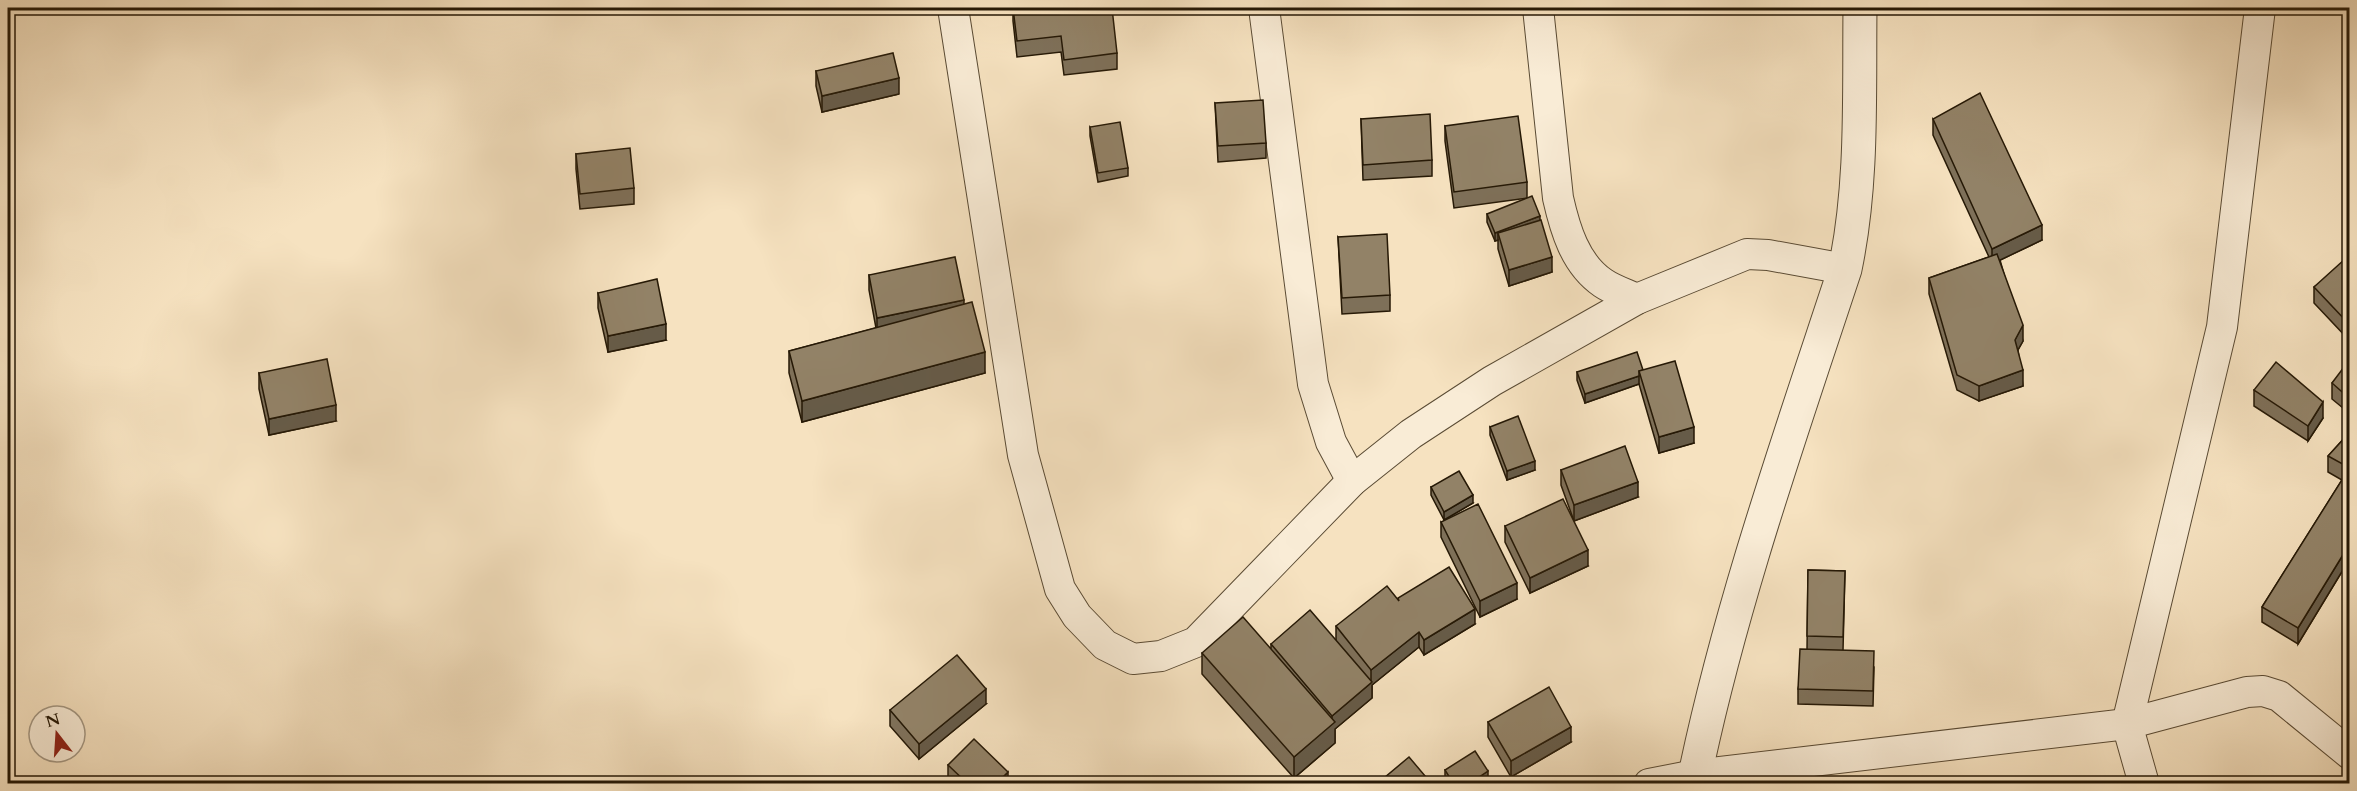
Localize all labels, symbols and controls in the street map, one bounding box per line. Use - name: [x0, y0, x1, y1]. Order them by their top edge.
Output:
- north arrow: [27, 704, 87, 764]
- text: N: [43, 708, 63, 733]

